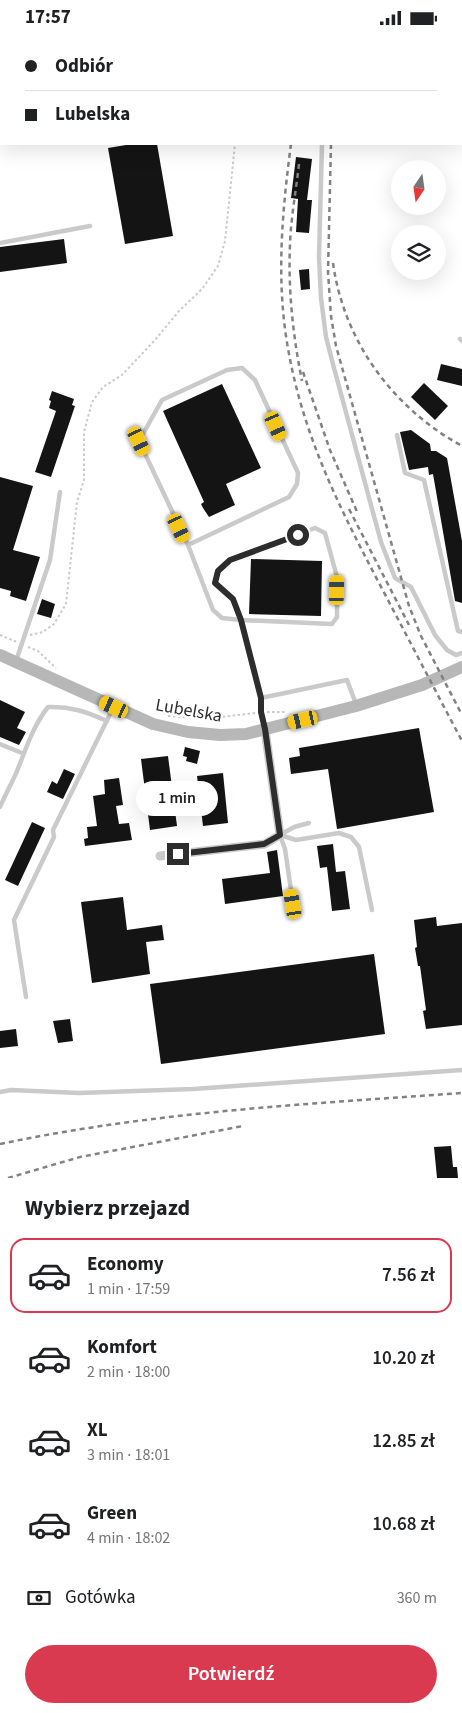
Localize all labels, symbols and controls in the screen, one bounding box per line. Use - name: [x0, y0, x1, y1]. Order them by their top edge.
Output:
- text: 17:57: [25, 4, 71, 31]
- text: Odbiór: [55, 53, 113, 80]
- text: Lubelska: [55, 101, 130, 128]
- north arrow: [391, 160, 446, 215]
- map controls: [391, 160, 446, 280]
- button: layers: [391, 225, 446, 280]
- car: [263, 409, 288, 443]
- car: [125, 424, 152, 458]
- car: [165, 511, 192, 545]
- route start: [287, 524, 309, 546]
- car: [329, 575, 344, 605]
- street label: Lubelska: [154, 692, 224, 729]
- car: [97, 694, 130, 720]
- car: [286, 709, 319, 731]
- callout: 1 min: [137, 781, 219, 817]
- text: 1 min: [158, 787, 196, 809]
- route end: [167, 843, 189, 865]
- car: [283, 888, 302, 920]
- text: Wybierz przejazd: [25, 1192, 190, 1224]
- text: Economy: [87, 1251, 164, 1278]
- icon: car: [27, 1253, 72, 1298]
- text: 7.56 zł: [382, 1262, 435, 1289]
- text: 1 min · 17:59: [87, 1278, 170, 1300]
- text: Komfort: [87, 1334, 157, 1361]
- icon: car: [27, 1336, 72, 1381]
- text: 10.20 zł: [372, 1345, 435, 1372]
- text: 2 min · 18:00: [87, 1361, 170, 1383]
- text: XL: [87, 1417, 108, 1444]
- icon: car: [27, 1419, 72, 1464]
- text: 12.85 zł: [372, 1428, 435, 1455]
- text: 3 min · 18:01: [87, 1444, 170, 1466]
- text: Green: [87, 1500, 137, 1527]
- icon: car: [27, 1502, 72, 1547]
- text: 10.68 zł: [372, 1511, 435, 1538]
- text: 4 min · 18:02: [87, 1527, 170, 1549]
- icon: cash: [25, 1584, 53, 1612]
- text: Gotówka: [65, 1584, 136, 1611]
- text: 360 m: [397, 1587, 437, 1609]
- button: Potwierdź: [25, 1645, 437, 1703]

